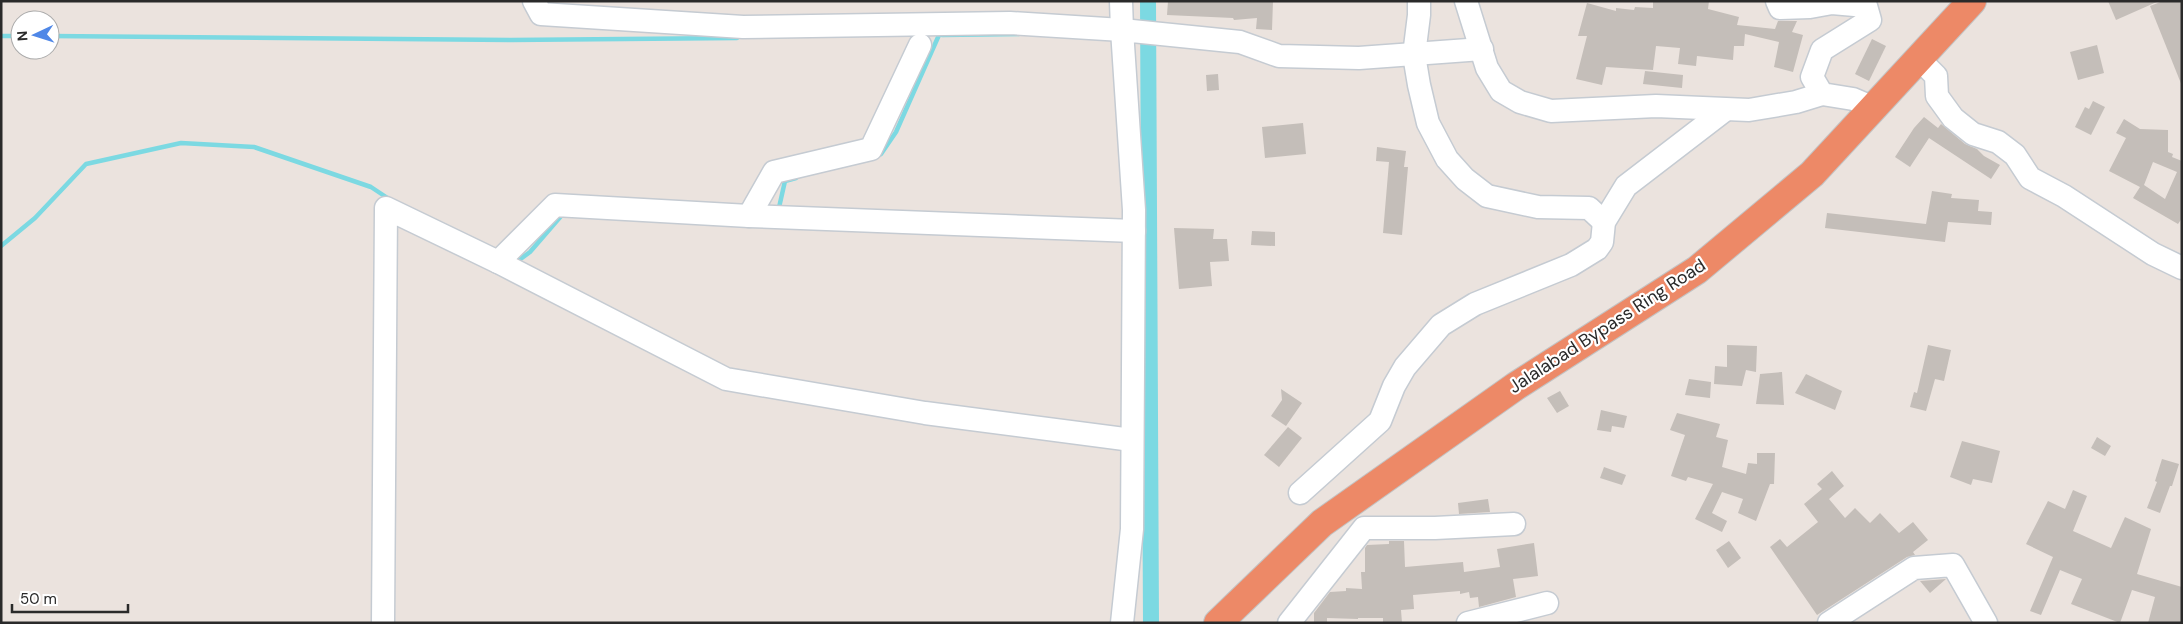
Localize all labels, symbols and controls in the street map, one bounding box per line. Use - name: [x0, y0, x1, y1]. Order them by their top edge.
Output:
- north arrow: [10, 10, 60, 60]
- text: N: [13, 30, 31, 42]
- street label: Jalalabad Bypass Ring Road: [1504, 253, 1710, 399]
- scale bar: [12, 582, 129, 614]
- text: 50 m: [20, 589, 57, 609]

